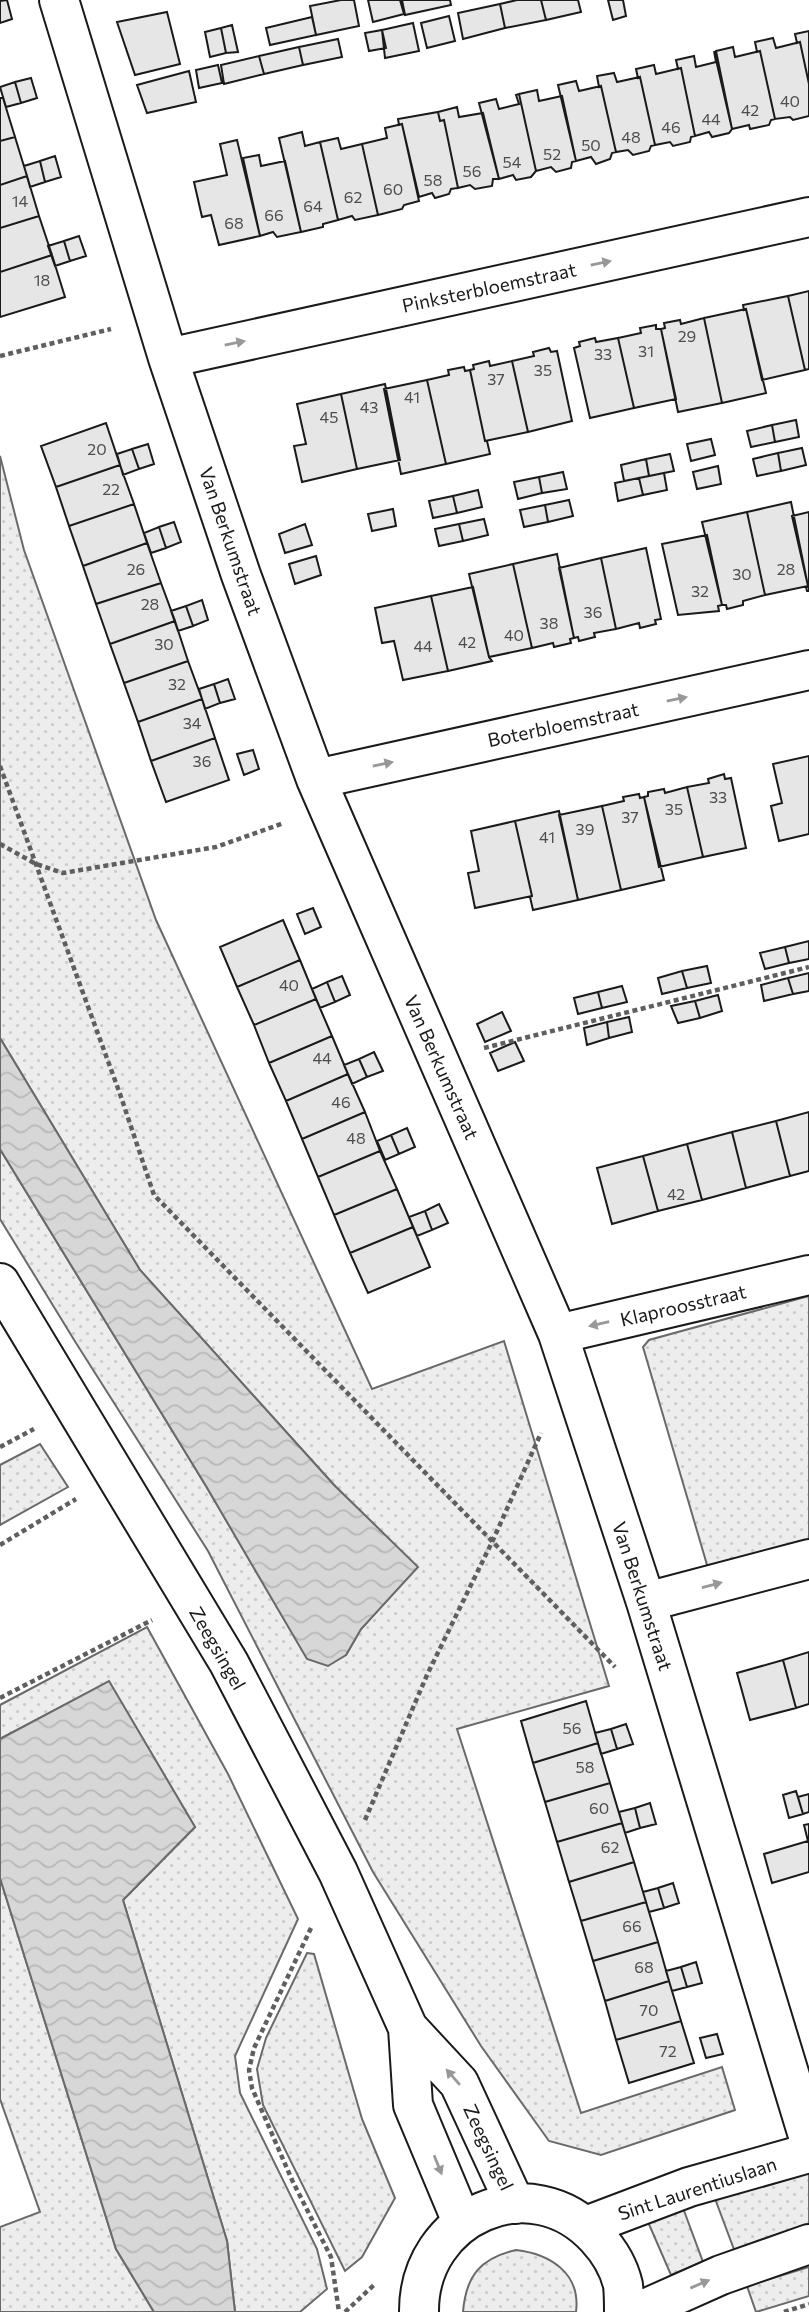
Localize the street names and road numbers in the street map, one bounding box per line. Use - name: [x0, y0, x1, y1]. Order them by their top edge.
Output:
- street label: Pinksterbloemstraat: [400, 257, 578, 317]
- street label: Van Berkumstraat: [195, 464, 267, 618]
- street label: Boterbloemstraat: [485, 697, 641, 751]
- street label: Van Berkumstraat: [400, 991, 484, 1143]
- street label: Klaproosstraat: [618, 1279, 748, 1331]
- street label: Van Berkumstraat: [608, 1519, 678, 1674]
- street label: Zeegsingel: [185, 1602, 251, 1694]
- street label: Zeegsingel: [459, 2100, 519, 2194]
- street label: Sint Laurentiuslaan: [615, 2151, 779, 2225]

